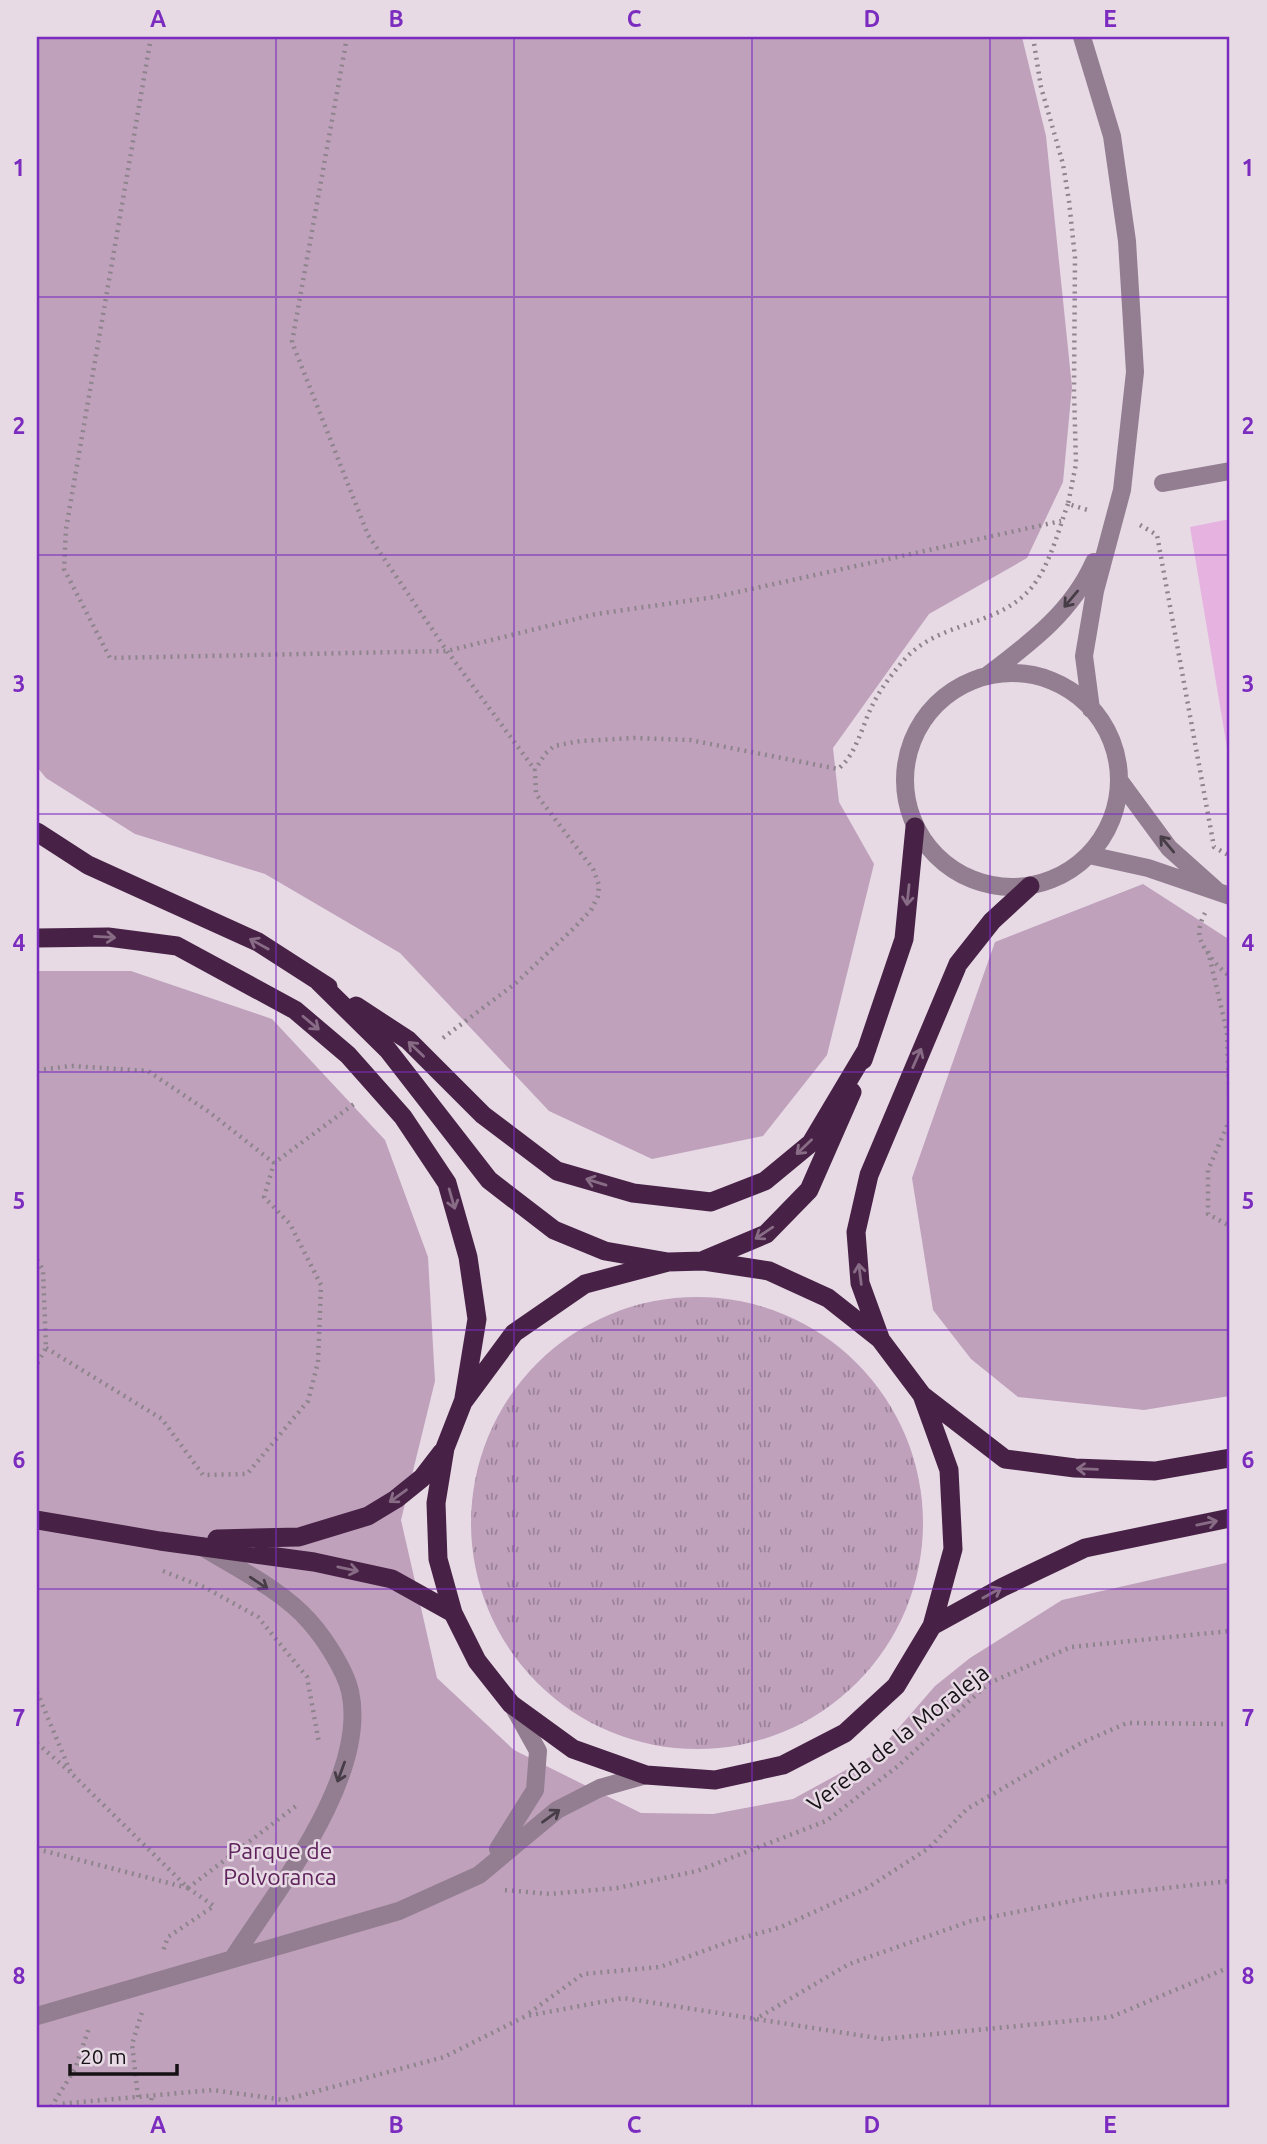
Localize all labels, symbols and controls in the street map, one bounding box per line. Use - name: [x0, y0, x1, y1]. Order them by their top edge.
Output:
- text: A: [150, 6, 166, 31]
- text: B: [388, 6, 404, 31]
- text: C: [627, 6, 642, 31]
- text: D: [864, 6, 880, 31]
- text: E: [1103, 6, 1117, 31]
- text: 1: [13, 155, 25, 180]
- text: 1: [1242, 155, 1254, 180]
- text: 2: [13, 413, 25, 438]
- text: 2: [1242, 413, 1254, 438]
- one-way arrow: [1063, 590, 1079, 608]
- text: 3: [13, 671, 25, 696]
- text: 3: [1242, 671, 1254, 696]
- one-way arrow: [1159, 835, 1174, 853]
- one-way arrow: [901, 883, 914, 905]
- text: 4: [13, 930, 26, 955]
- text: 4: [1242, 930, 1255, 955]
- one-way arrow: [93, 931, 116, 944]
- one-way arrow: [250, 937, 270, 951]
- one-way arrow: [302, 1015, 320, 1031]
- one-way arrow: [408, 1040, 425, 1057]
- one-way arrow: [911, 1047, 924, 1069]
- one-way arrow: [796, 1139, 813, 1156]
- one-way arrow: [585, 1175, 607, 1188]
- text: 5: [13, 1188, 25, 1213]
- one-way arrow: [446, 1188, 459, 1210]
- text: 5: [1242, 1188, 1254, 1213]
- one-way arrow: [755, 1225, 774, 1240]
- one-way arrow: [853, 1263, 866, 1286]
- text: 6: [13, 1447, 26, 1472]
- text: 6: [1242, 1447, 1255, 1472]
- one-way arrow: [1076, 1462, 1099, 1475]
- one-way arrow: [389, 1489, 408, 1504]
- one-way arrow: [1195, 1516, 1218, 1530]
- one-way arrow: [336, 1563, 359, 1577]
- one-way arrow: [249, 1576, 269, 1590]
- one-way arrow: [981, 1586, 1002, 1599]
- street label: Vereda de la Moraleja: [802, 1659, 993, 1816]
- text: 7: [13, 1705, 25, 1730]
- text: 7: [1242, 1705, 1254, 1730]
- one-way arrow: [334, 1761, 347, 1783]
- one-way arrow: [541, 1808, 559, 1823]
- park label: Parque de Polvoranca: [223, 1838, 337, 1889]
- text: 8: [13, 1963, 25, 1988]
- text: 8: [1242, 1963, 1254, 1988]
- scale bar: [70, 2032, 177, 2076]
- text: 20 m: [80, 2044, 127, 2068]
- text: A: [150, 2112, 166, 2137]
- text: B: [388, 2112, 404, 2137]
- text: C: [627, 2112, 642, 2137]
- text: D: [864, 2112, 880, 2137]
- text: E: [1103, 2112, 1117, 2137]

